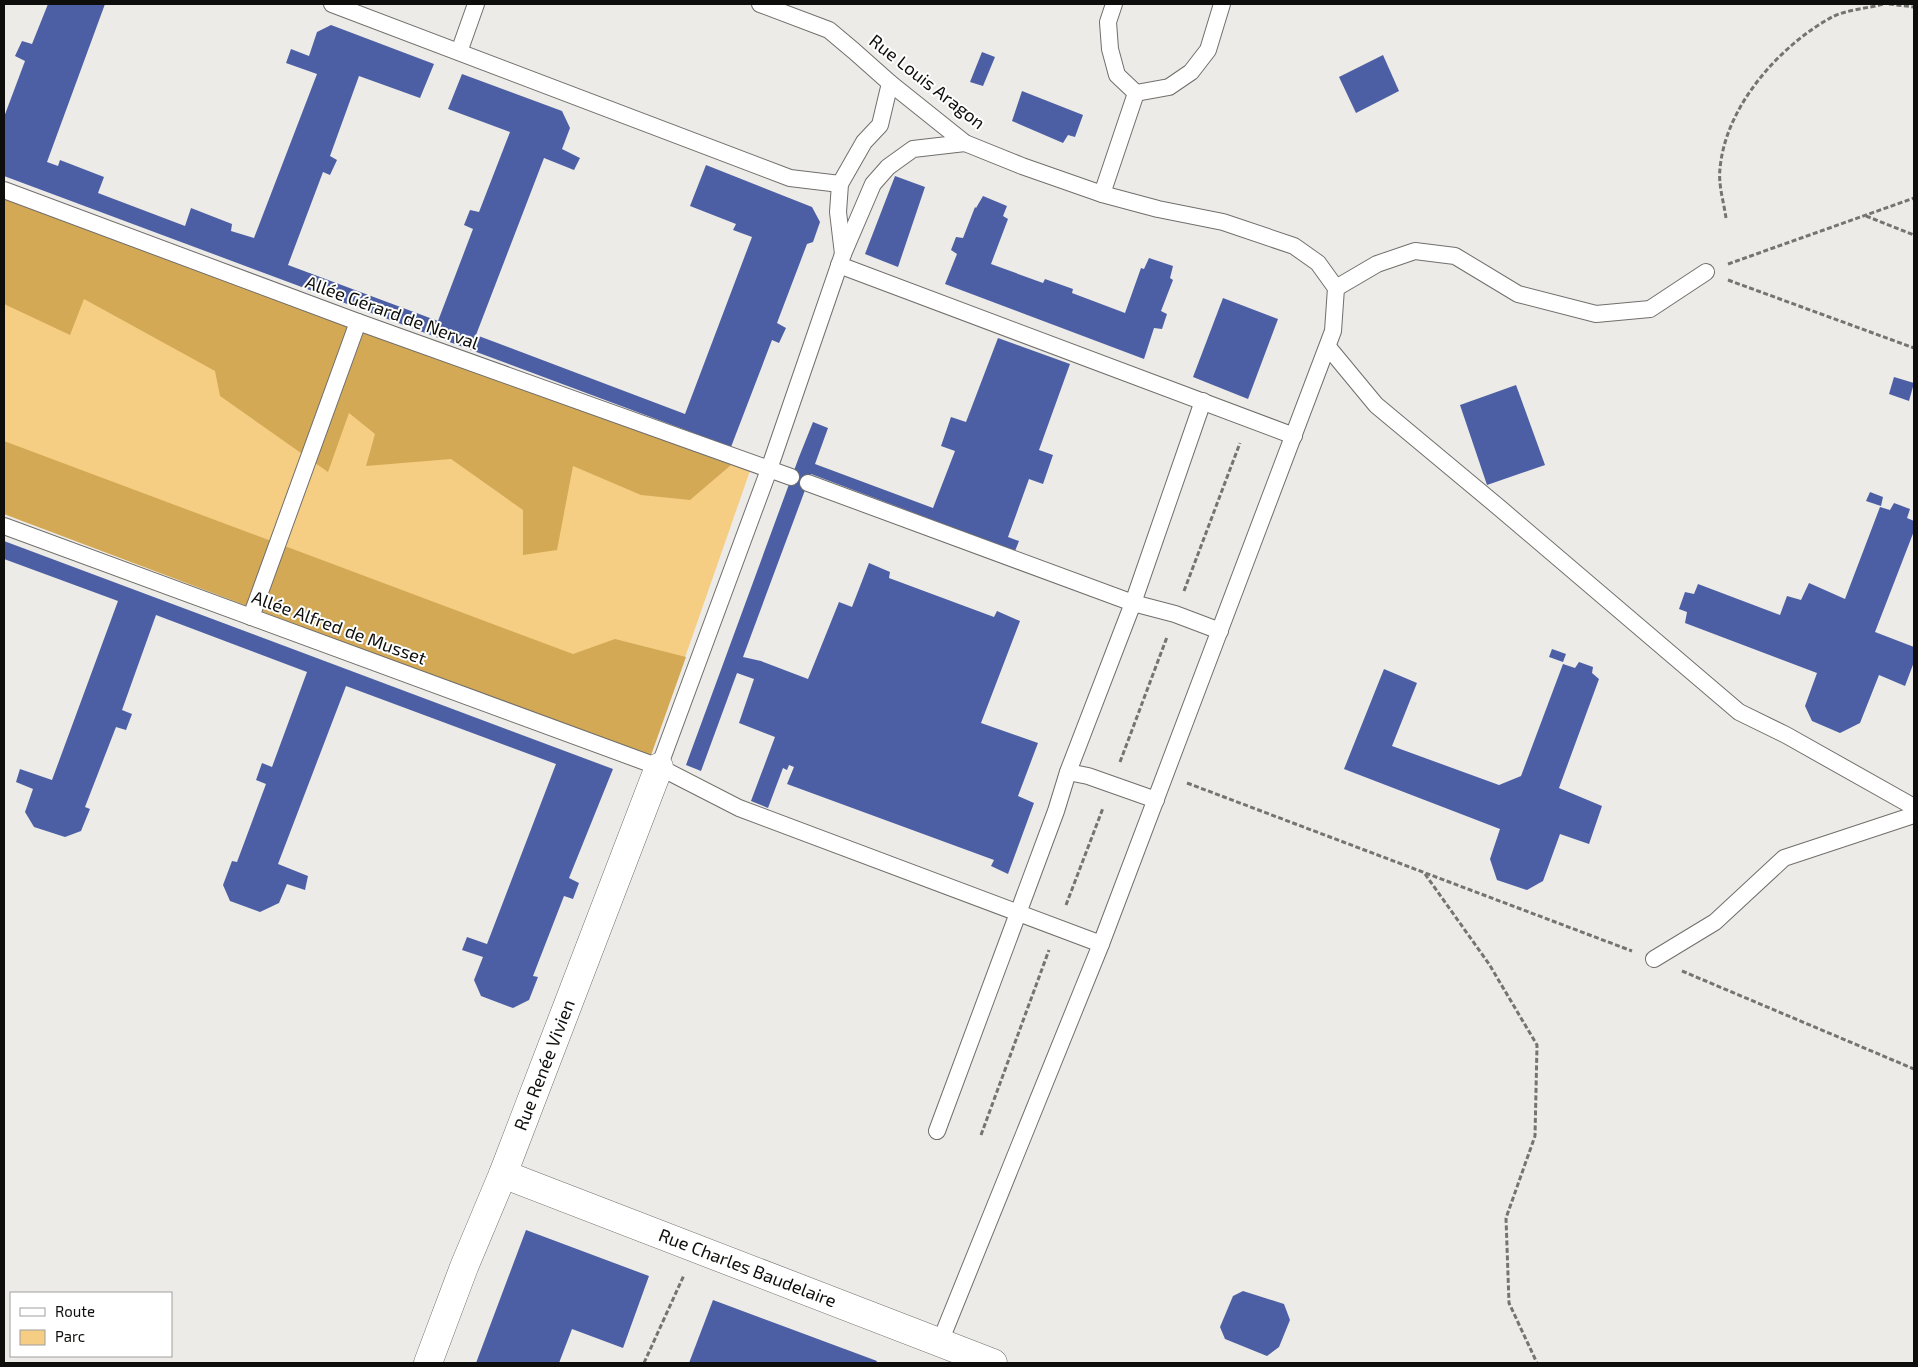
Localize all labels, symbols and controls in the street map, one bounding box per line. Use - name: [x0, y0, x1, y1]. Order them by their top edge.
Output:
- street label: Rue Louis Aragon: [865, 29, 990, 133]
- street label: Allée Gérard de Nerval: [303, 270, 483, 354]
- street label: Allée Alfred de Musset: [249, 585, 430, 669]
- street label: Rue Renée Vivien: [509, 996, 579, 1133]
- street label: Rue Charles Baudelaire: [656, 1223, 840, 1312]
- legend: [10, 1292, 172, 1357]
- text: Route: [55, 1302, 95, 1320]
- text: Parc: [55, 1327, 85, 1345]

